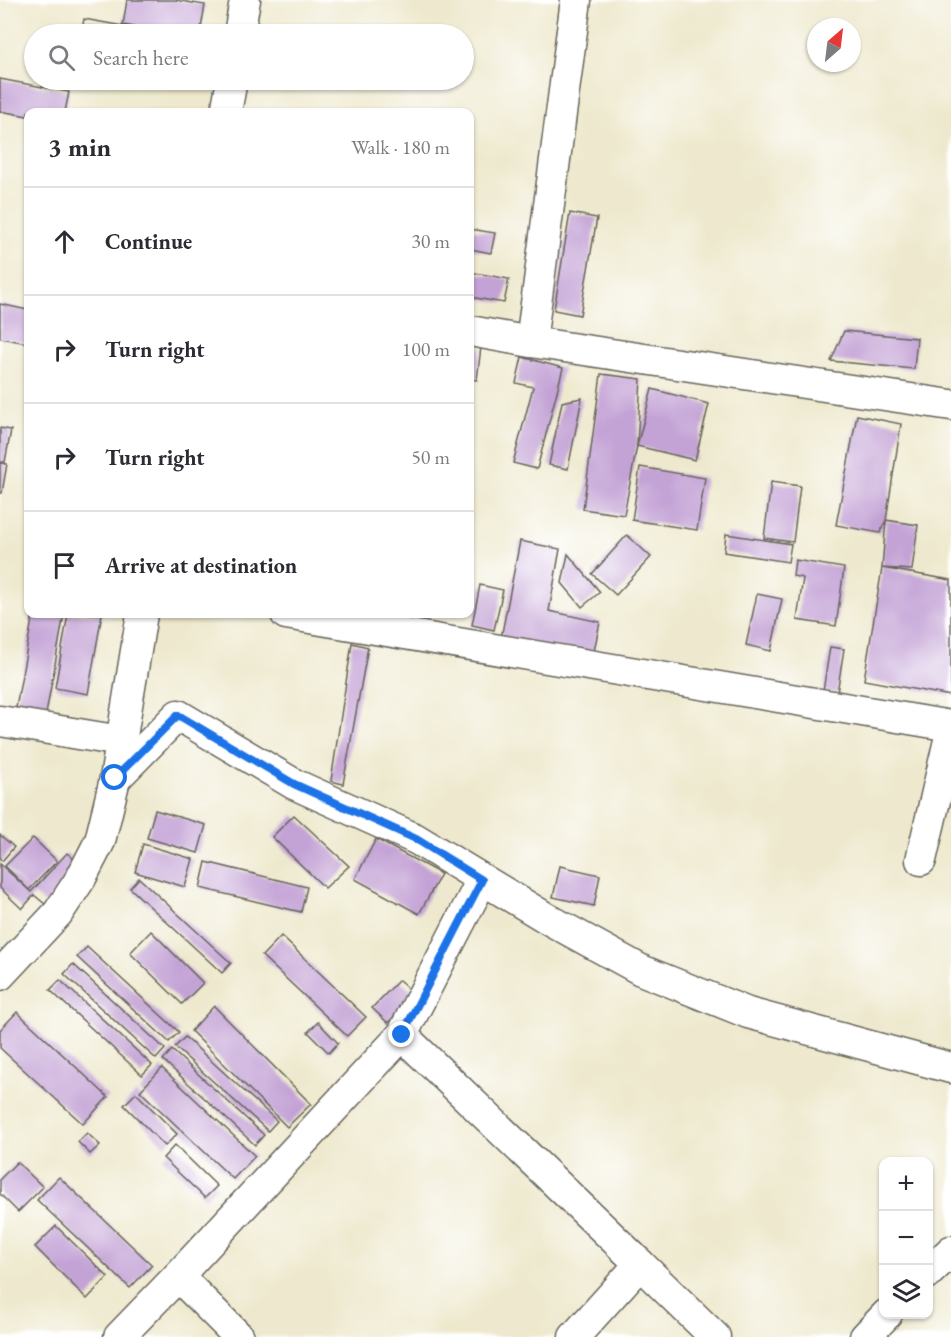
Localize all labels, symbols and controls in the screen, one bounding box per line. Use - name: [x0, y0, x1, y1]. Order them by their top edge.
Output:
- north arrow: [807, 18, 861, 72]
- search box: [24, 24, 474, 90]
- icon: search: [45, 41, 78, 74]
- text: Search here: [93, 43, 188, 72]
- text: 3 min: [48, 130, 111, 164]
- text: Walk · 180 m: [351, 134, 450, 160]
- icon: ahead: [48, 225, 81, 258]
- text: Continue: [105, 227, 192, 256]
- text: 30 m: [411, 228, 450, 254]
- icon: right: [48, 333, 81, 366]
- text: Turn right: [105, 335, 204, 364]
- text: 100 m: [402, 336, 450, 362]
- icon: right: [48, 441, 81, 474]
- text: Turn right: [105, 443, 204, 472]
- text: 50 m: [411, 444, 450, 470]
- icon: arrive: [48, 549, 81, 582]
- text: Arrive at destination: [105, 551, 297, 580]
- route start: [101, 764, 127, 790]
- route end: [388, 1021, 414, 1047]
- map controls: [879, 1157, 933, 1319]
- button: +: [879, 1157, 933, 1211]
- button: −: [879, 1211, 933, 1265]
- button: layers: [879, 1265, 933, 1319]

